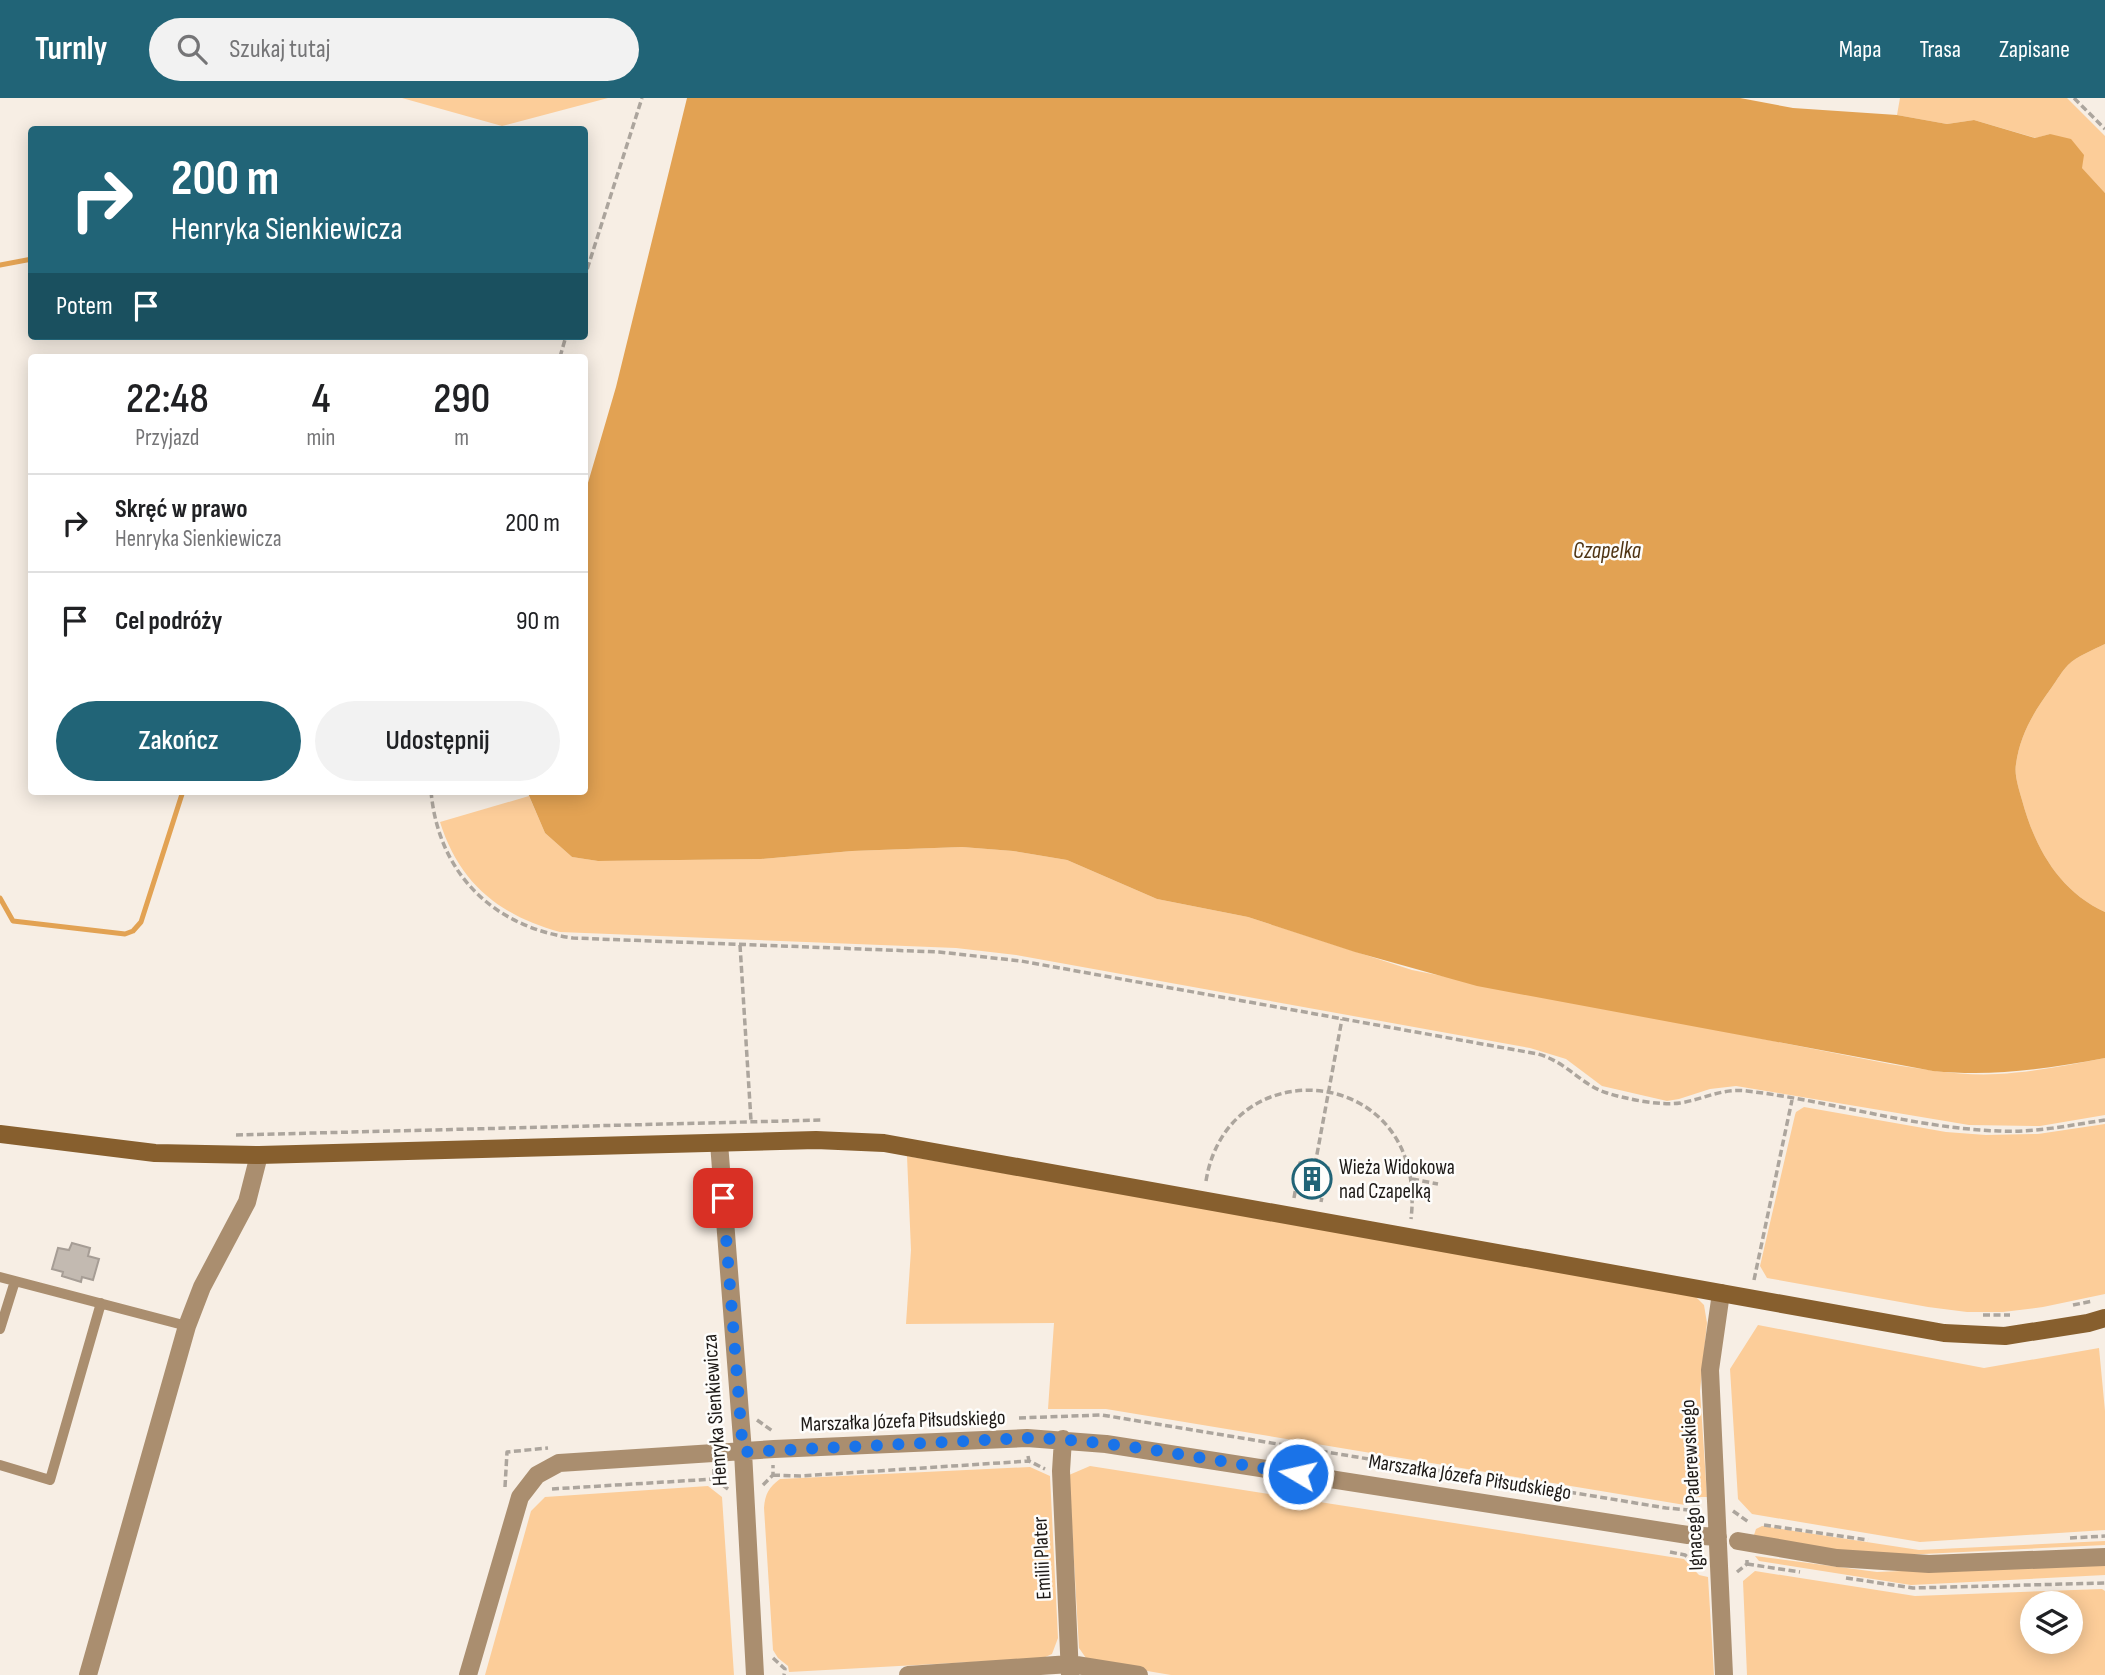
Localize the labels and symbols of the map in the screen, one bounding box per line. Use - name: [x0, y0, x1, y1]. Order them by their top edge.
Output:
- water label: Czapelka: [1573, 537, 1642, 565]
- place label: Wieża Widokowa nad Czapelką: [1339, 1155, 1455, 1204]
- building icon: Wieża Widokowa nad Czapelką: [1291, 1158, 1333, 1200]
- pin: [693, 1168, 753, 1228]
- street label: Henryka Sienkiewicza: [697, 1333, 733, 1487]
- street label: Ignacego Paderewskiego: [1675, 1399, 1709, 1571]
- street label: Marszałka Józefa Piłsudskiego: [800, 1405, 1006, 1437]
- position arrow: [1261, 1437, 1335, 1511]
- street label: Marszałka Józefa Piłsudskiego: [1367, 1449, 1573, 1505]
- street label: Emilii Plater: [1027, 1516, 1057, 1600]

